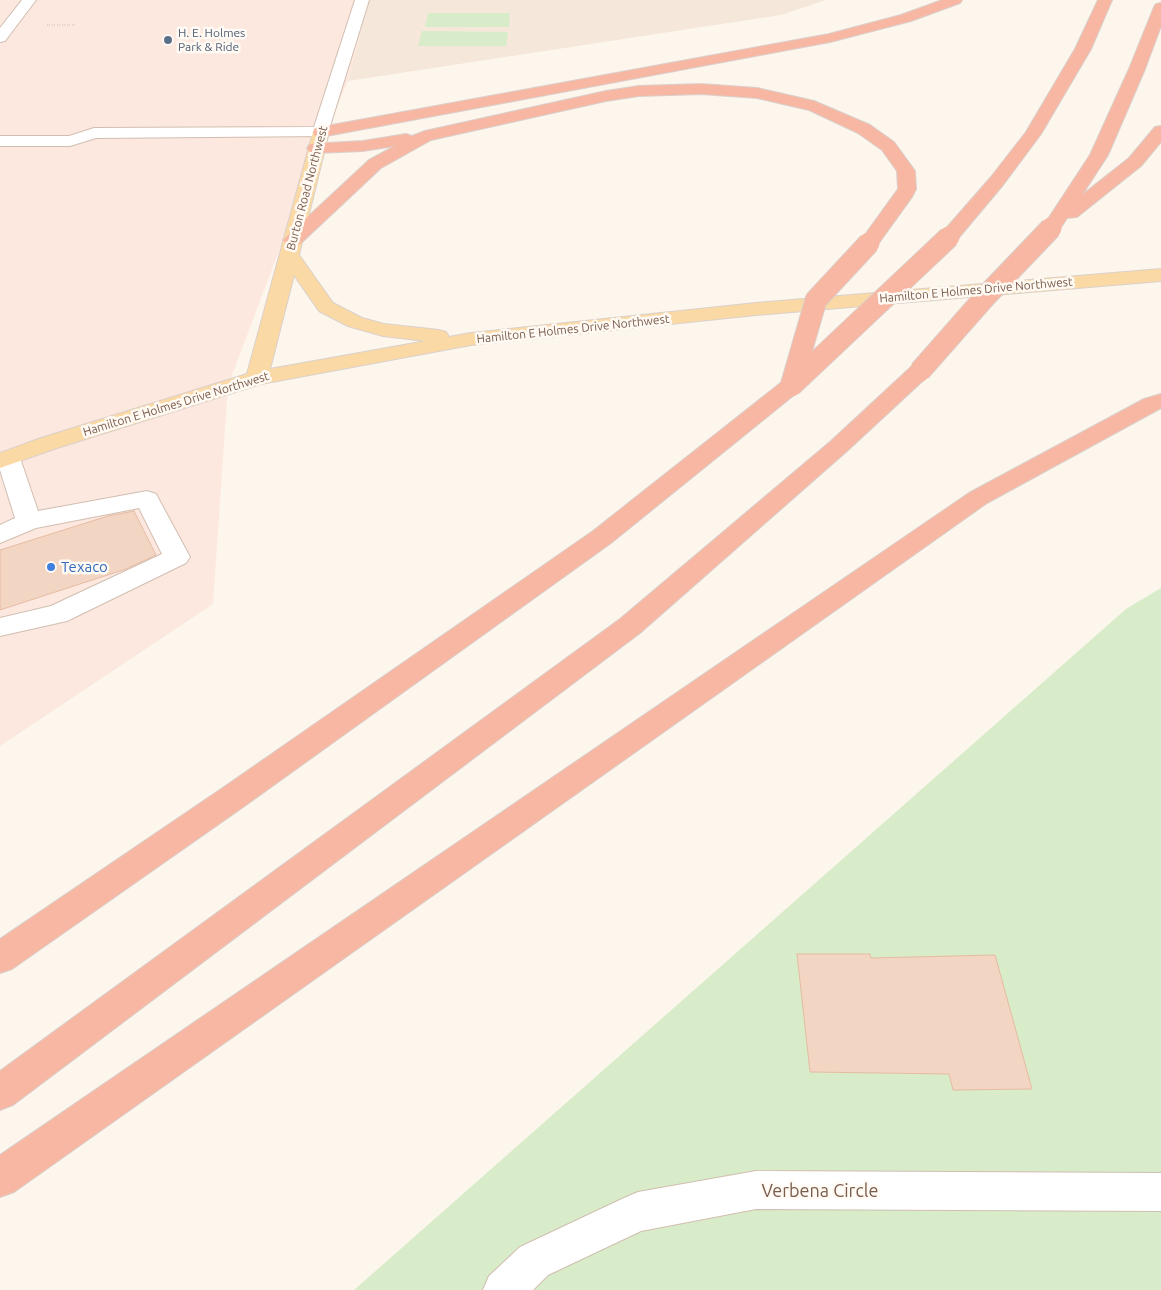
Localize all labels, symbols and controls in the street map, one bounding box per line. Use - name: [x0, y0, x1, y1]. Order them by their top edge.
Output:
- place label: H. E. Holmes Park & Ride: [178, 26, 245, 54]
- marker: H. E. Holmes Park & Ride: [162, 34, 174, 46]
- street label: Burton Road Northwest: [283, 124, 331, 252]
- street label: Hamilton E Holmes Drive Northwest: [879, 274, 1073, 306]
- street label: Hamilton E Holmes Drive Northwest: [476, 312, 670, 346]
- street label: Hamilton E Holmes Drive Northwest: [81, 369, 271, 439]
- place label: Texaco: [61, 558, 108, 576]
- marker: Texaco: [45, 561, 57, 573]
- street label: Verbena Circle: [762, 1180, 878, 1202]

